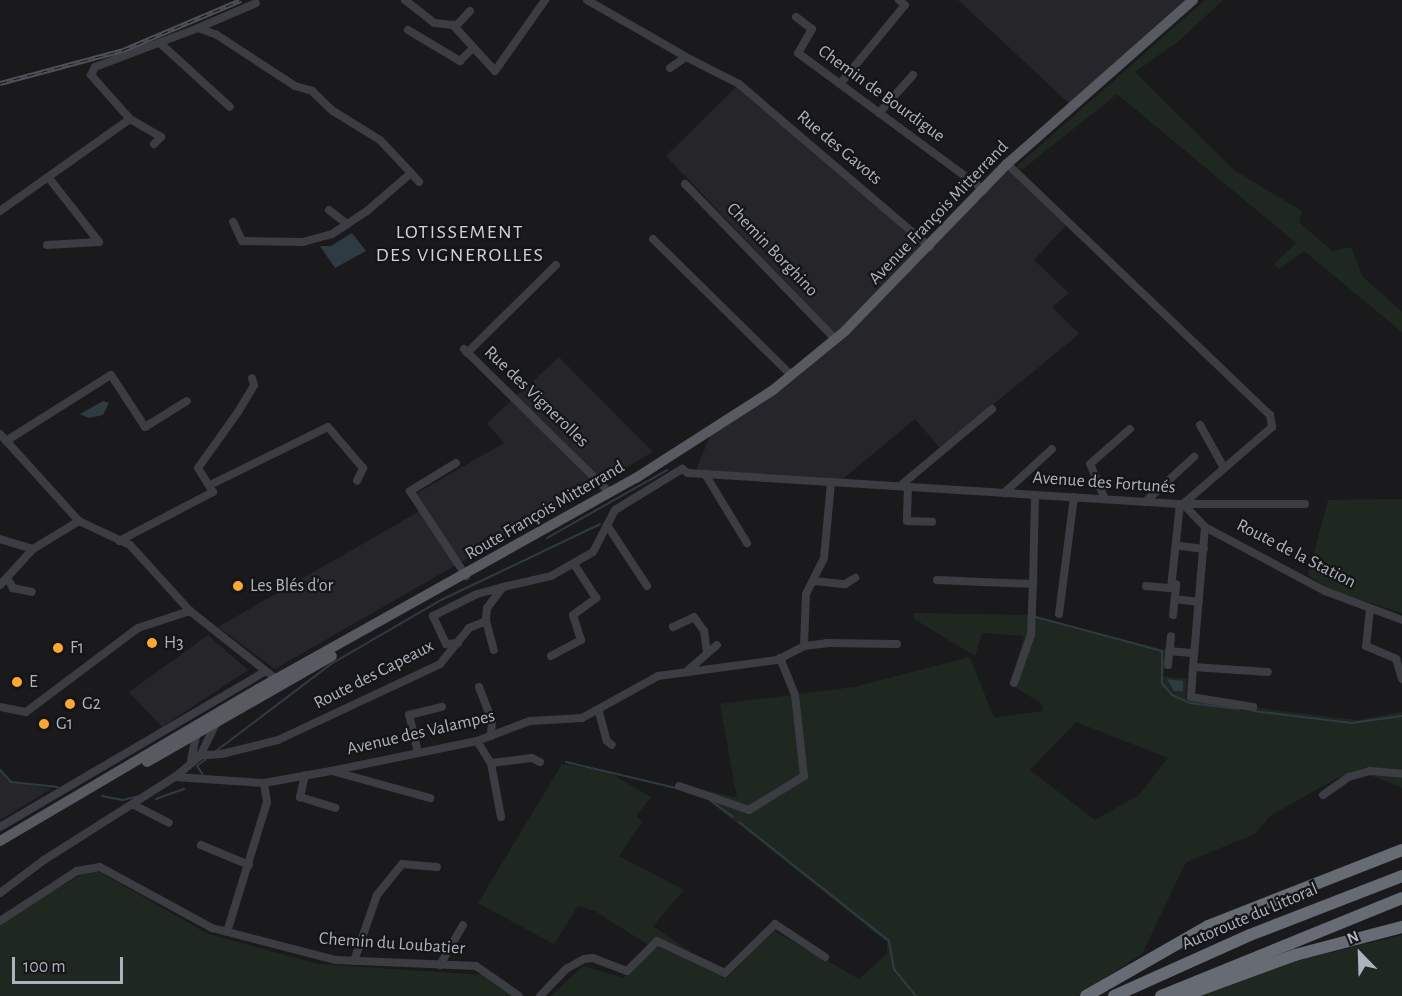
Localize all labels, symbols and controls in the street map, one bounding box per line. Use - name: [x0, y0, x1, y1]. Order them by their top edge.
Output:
- street label: Chemin de Bourdigue: [813, 41, 949, 147]
- street label: Rue des Gavots: [792, 106, 886, 190]
- street label: Avenue François Mitterrand: [865, 137, 1013, 289]
- street label: Chemin Borghino: [722, 198, 822, 302]
- district label: LOTISSEMENT DES VIGNEROLLES: [376, 221, 544, 268]
- street label: Rue des Vignerolles: [479, 342, 593, 452]
- street label: Route François Mitterrand: [462, 457, 628, 565]
- street label: Avenue des Fortunés: [1032, 467, 1176, 499]
- street label: Route de la Station: [1233, 515, 1359, 593]
- place label: Les Blés d'or: [250, 575, 333, 597]
- marker: Les Blés d'or: [231, 579, 245, 593]
- place label: H3: [164, 632, 184, 654]
- street label: Route des Capeaux: [310, 635, 438, 715]
- marker: H3: [145, 636, 159, 650]
- place label: F1: [70, 637, 84, 659]
- marker: F1: [51, 641, 65, 655]
- place label: E: [29, 671, 38, 693]
- marker: E: [10, 675, 24, 689]
- place label: G2: [82, 693, 101, 715]
- marker: G2: [63, 697, 77, 711]
- street label: Avenue des Valampes: [345, 705, 497, 761]
- place label: G1: [56, 713, 73, 735]
- marker: G1: [37, 717, 51, 731]
- street label: Autoroute du Littoral: [1179, 879, 1321, 955]
- north arrow: [1330, 924, 1390, 984]
- street label: Chemin du Loubatier: [318, 928, 466, 960]
- text: N: [1345, 928, 1361, 947]
- scale bar: [15, 945, 126, 983]
- text: 100 m: [23, 958, 66, 976]

